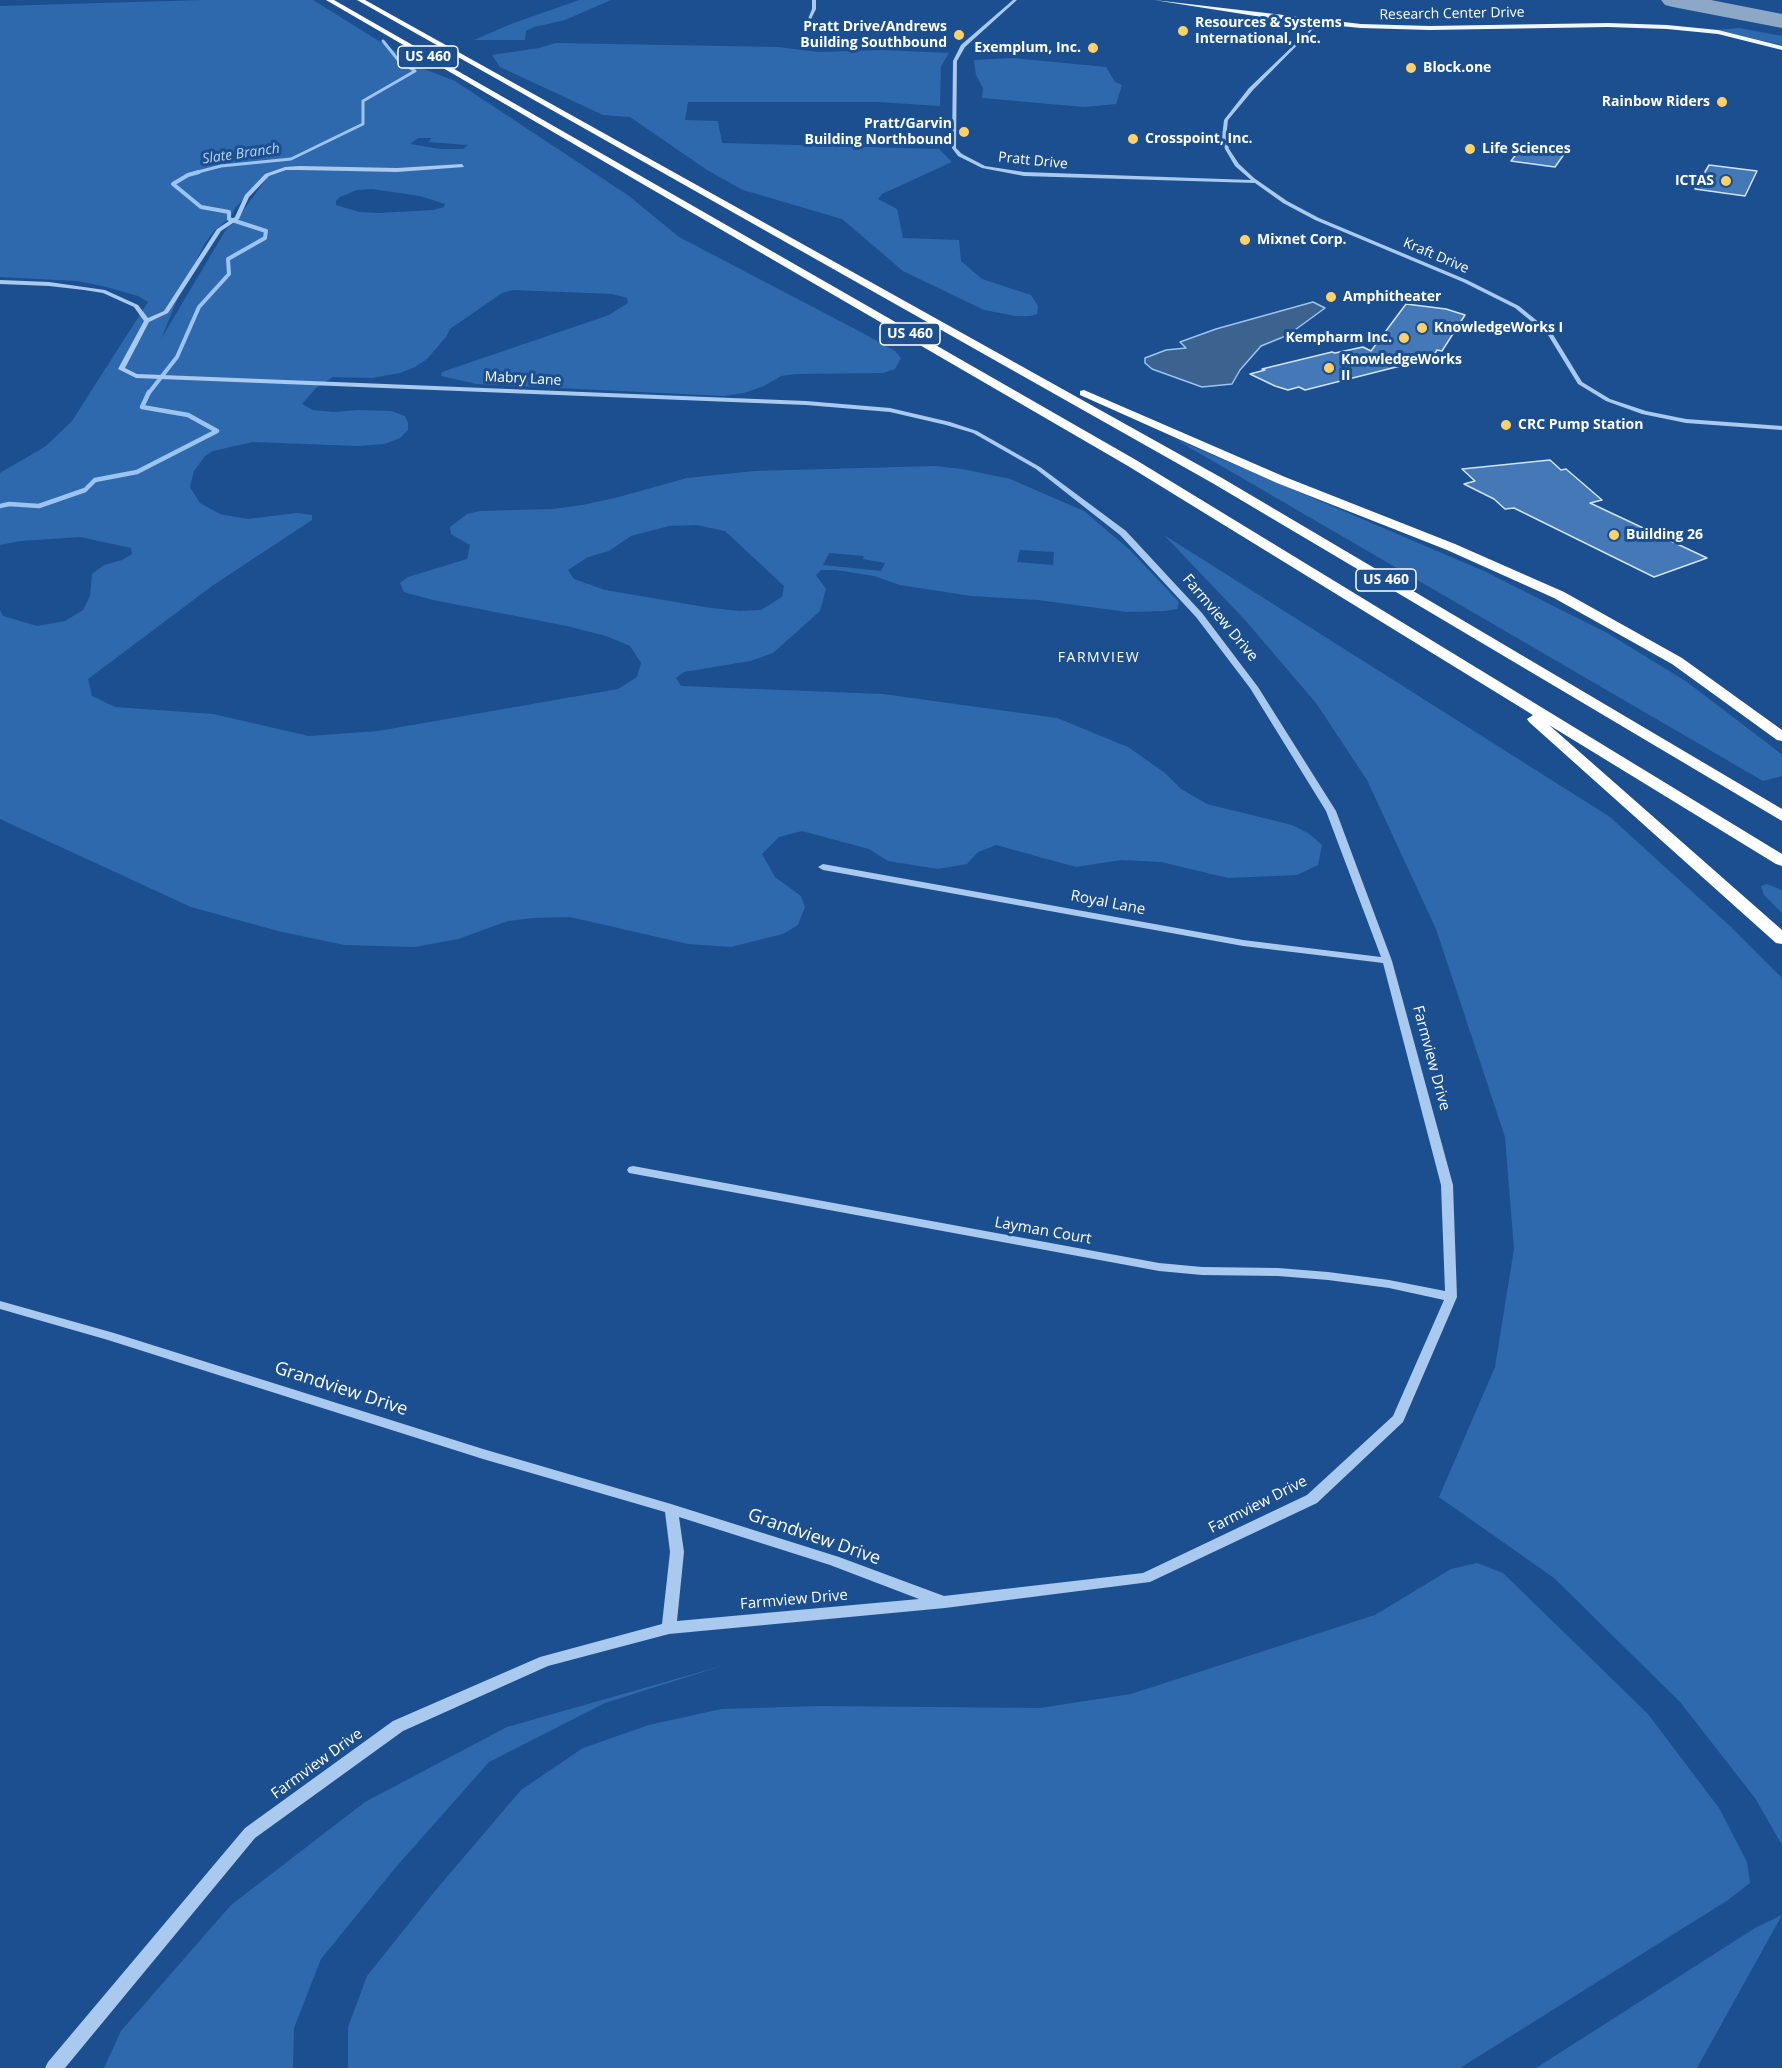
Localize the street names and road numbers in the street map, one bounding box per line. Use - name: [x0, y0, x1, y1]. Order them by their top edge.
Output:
- street label: Research Center Drive: [1379, 4, 1525, 24]
- road number: US 460: [398, 46, 458, 68]
- street label: Pratt Drive: [997, 149, 1069, 173]
- street label: Kraft Drive: [1401, 235, 1471, 277]
- road number: US 460: [880, 323, 940, 345]
- street label: Mabry Lane: [484, 369, 562, 389]
- road number: US 460: [1356, 569, 1416, 591]
- street label: Farmview Drive: [1178, 571, 1262, 665]
- street label: Royal Lane: [1069, 887, 1147, 919]
- street label: Farmview Drive: [1408, 1003, 1454, 1113]
- street label: Layman Court: [993, 1214, 1093, 1248]
- street label: Grandview Drive: [272, 1357, 410, 1421]
- street label: Farmview Drive: [1206, 1472, 1310, 1538]
- street label: Grandview Drive: [745, 1504, 883, 1570]
- street label: Farmview Drive: [739, 1586, 849, 1614]
- street label: Farmview Drive: [268, 1725, 366, 1803]

